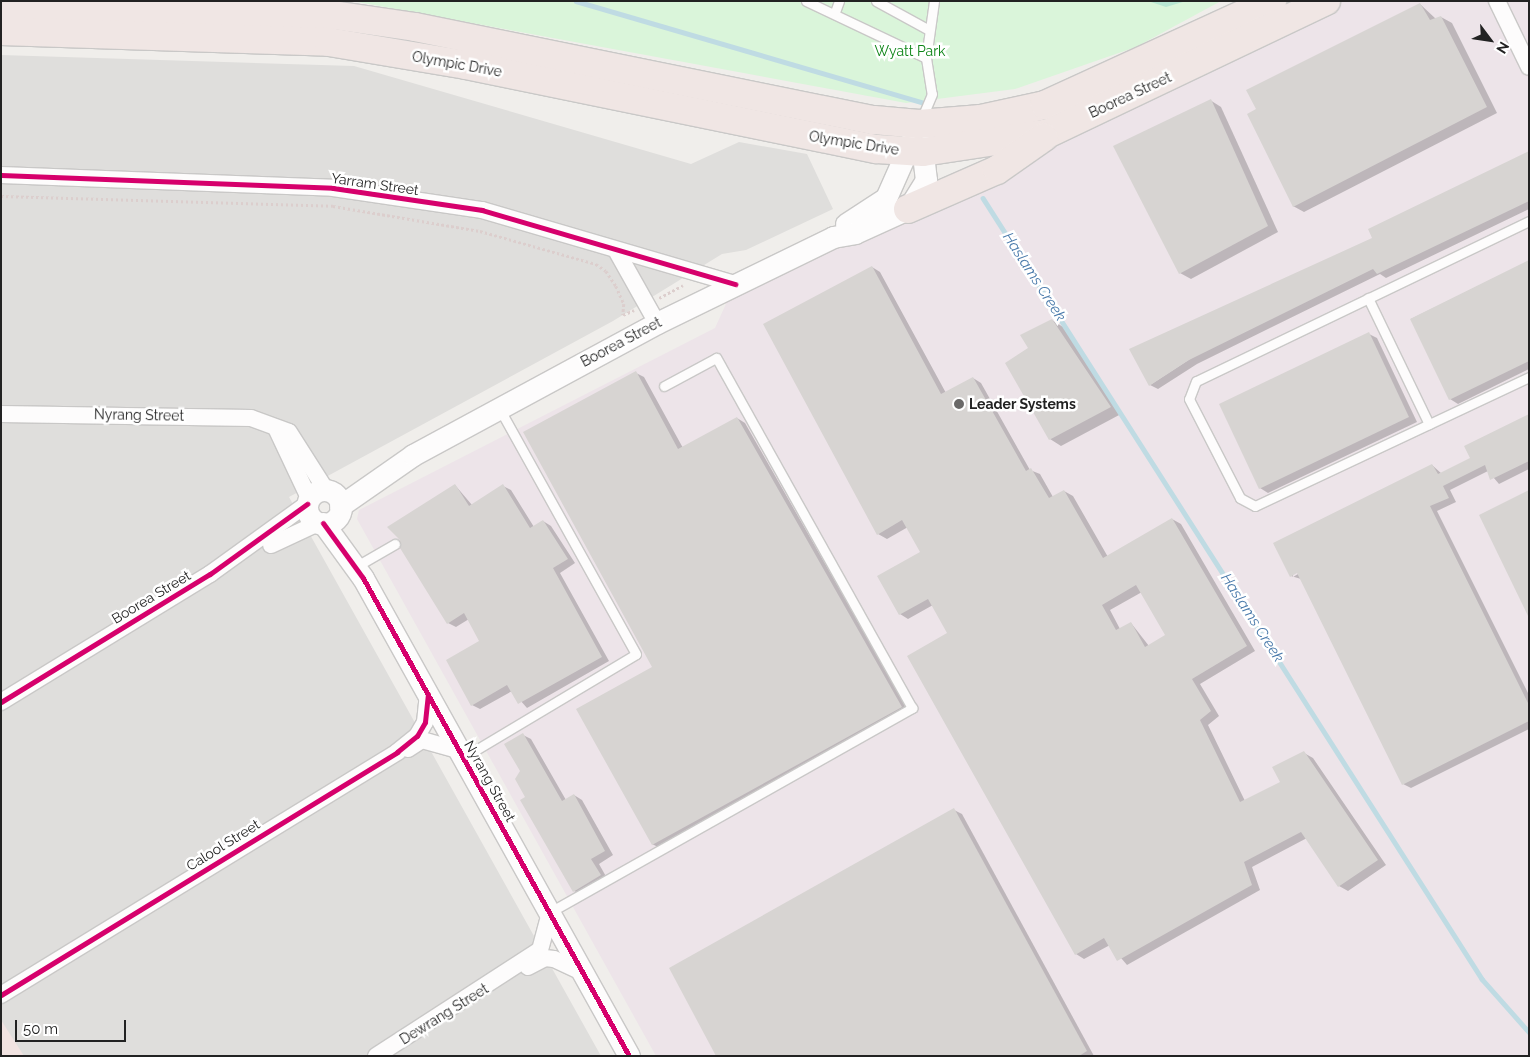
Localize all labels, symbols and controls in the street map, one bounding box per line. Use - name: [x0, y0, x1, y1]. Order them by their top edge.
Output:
- north arrow: [1465, 15, 1515, 65]
- text: N: [1493, 39, 1512, 56]
- park label: Wyatt Park: [875, 43, 945, 59]
- street label: Olympic Drive: [411, 48, 503, 80]
- street label: Boorea Street: [1086, 69, 1174, 121]
- street label: Olympic Drive: [808, 128, 900, 158]
- street label: Yarram Street: [330, 170, 420, 198]
- water label: Haslams Creek: [999, 229, 1069, 325]
- street label: Boorea Street: [578, 314, 664, 370]
- place label: Leader Systems: [969, 396, 1076, 412]
- marker: Leader Systems: [953, 398, 965, 410]
- street label: Nyrang Street: [94, 406, 184, 424]
- street label: Boorea Street: [109, 567, 193, 627]
- water label: Haslams Creek: [1217, 570, 1287, 666]
- street label: Nyrang Street: [461, 738, 519, 824]
- street label: Calool Street: [183, 816, 263, 874]
- street label: Dewrang Street: [397, 980, 491, 1048]
- scale bar: [18, 1010, 129, 1042]
- text: 50 m: [23, 1020, 58, 1038]

